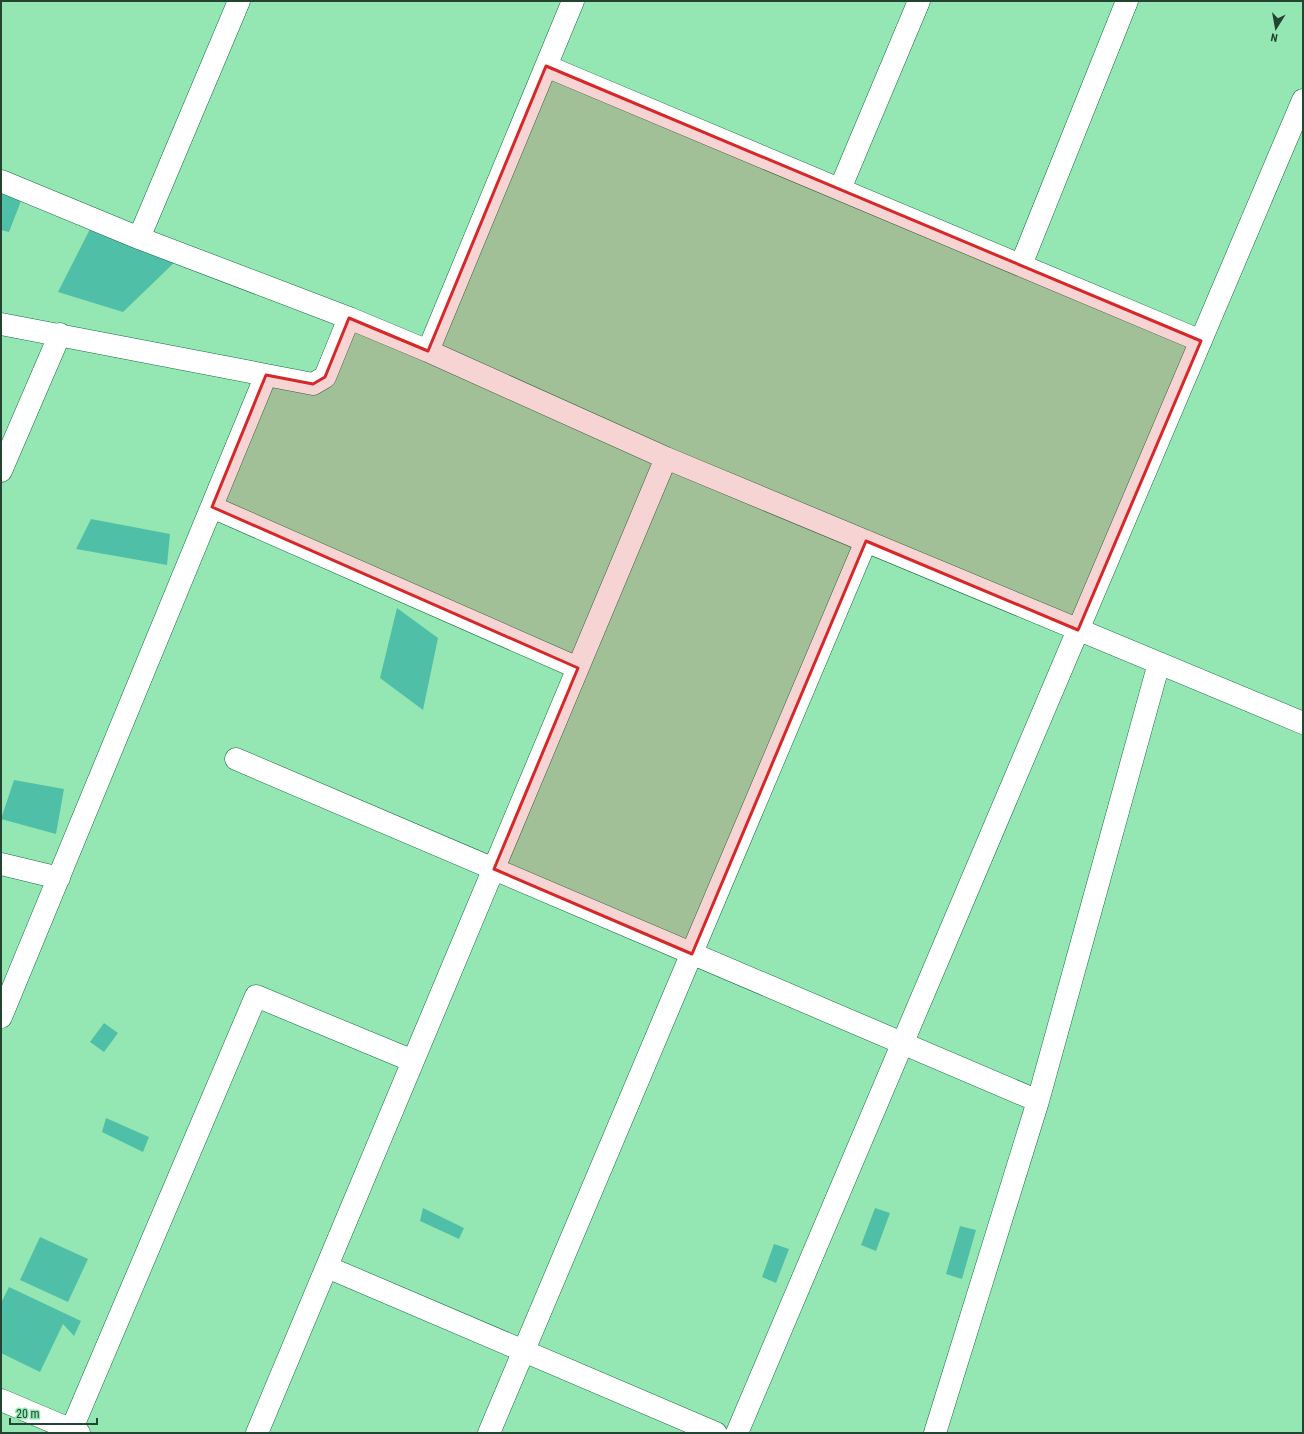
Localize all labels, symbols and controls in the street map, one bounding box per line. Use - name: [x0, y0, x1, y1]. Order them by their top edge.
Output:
- north arrow: [1256, 8, 1296, 48]
- text: N: [1269, 30, 1279, 44]
- scale bar: [10, 1400, 97, 1426]
- text: 20 m: [16, 1407, 40, 1421]

